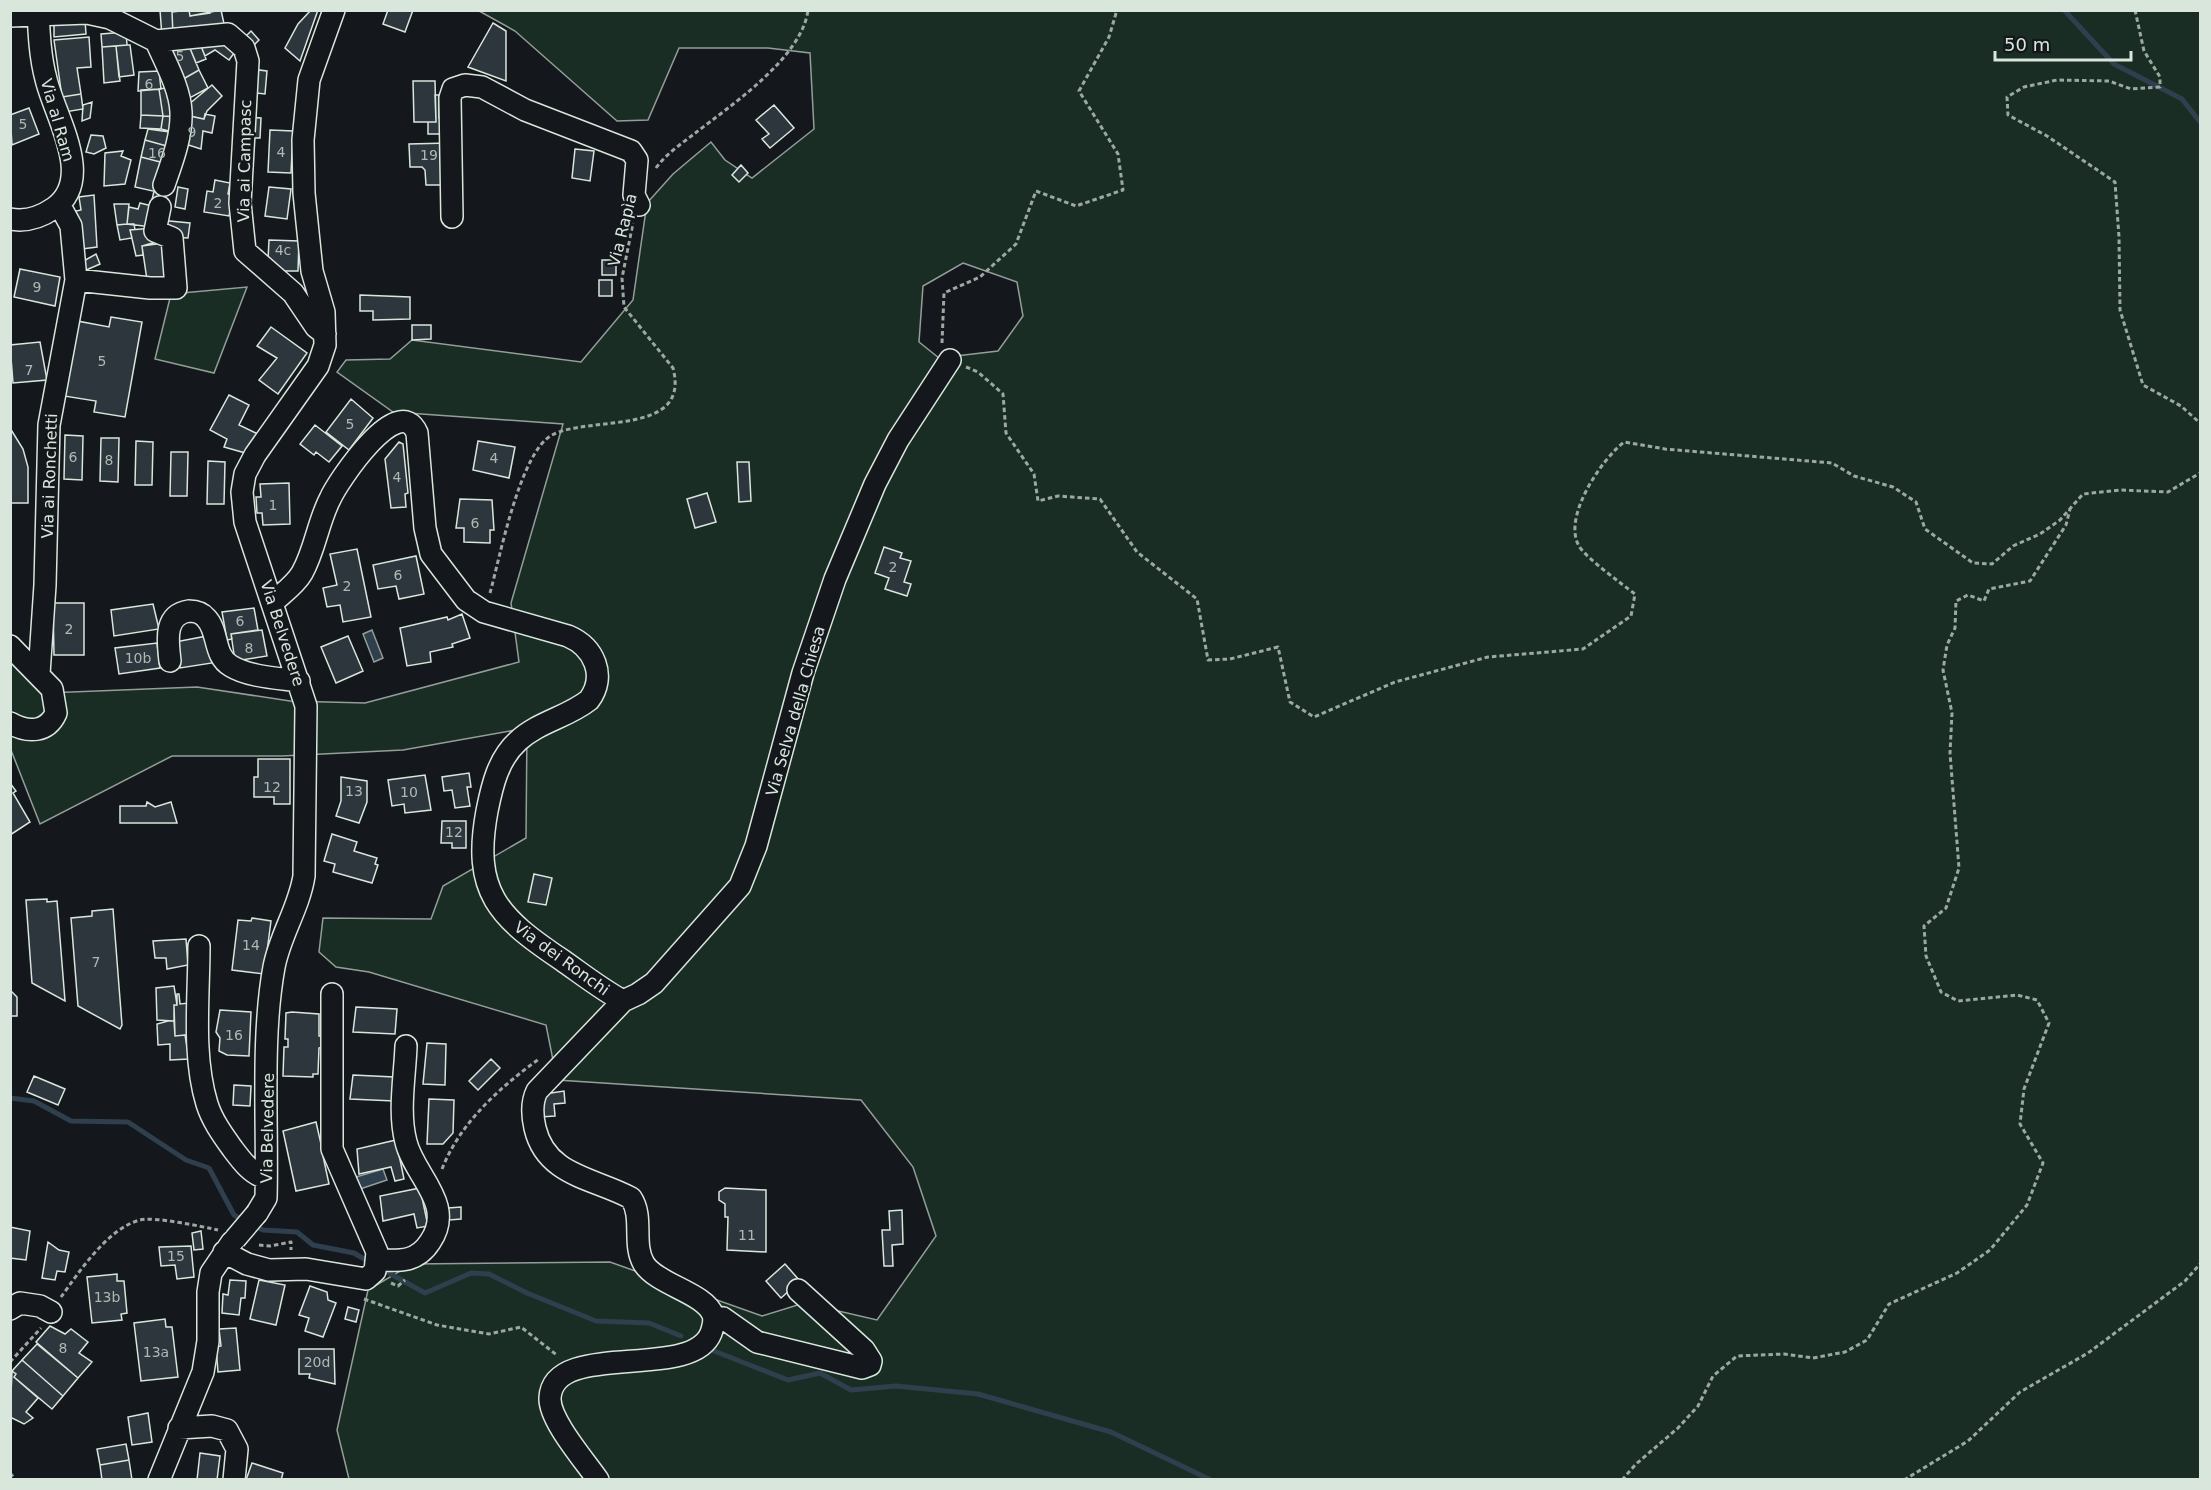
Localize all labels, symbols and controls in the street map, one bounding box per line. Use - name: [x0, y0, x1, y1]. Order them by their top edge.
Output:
- scale bar: [1995, 24, 2132, 62]
- text: 50 m: [2004, 34, 2050, 55]
- house number: 5: [176, 48, 184, 64]
- street label: Via al Ram: [37, 76, 78, 164]
- house number: 6: [145, 76, 154, 92]
- street label: Via ai Campasc: [234, 99, 255, 223]
- house number: 5: [19, 116, 27, 132]
- house number: 9: [188, 124, 196, 140]
- house number: 4: [277, 144, 286, 160]
- house number: 16: [148, 145, 166, 161]
- house number: 19: [420, 147, 438, 163]
- street label: Via Rapìa: [604, 191, 641, 269]
- house number: 2: [214, 195, 222, 211]
- house number: 4c: [275, 242, 291, 258]
- house number: 9: [33, 279, 41, 295]
- house number: 5: [98, 353, 106, 369]
- house number: 7: [25, 362, 33, 378]
- street label: Via ai Ronchetti: [38, 413, 61, 539]
- house number: 5: [346, 416, 354, 432]
- house number: 6: [69, 449, 78, 465]
- house number: 4: [490, 450, 499, 466]
- house number: 8: [105, 452, 113, 468]
- house number: 4: [393, 469, 402, 485]
- house number: 1: [269, 497, 277, 513]
- house number: 6: [471, 515, 480, 531]
- house number: 2: [889, 559, 897, 575]
- house number: 6: [394, 567, 403, 583]
- street label: Via Belvedere: [256, 578, 309, 689]
- house number: 2: [343, 578, 351, 594]
- house number: 6: [236, 613, 245, 629]
- house number: 2: [65, 621, 73, 637]
- street label: Via Selva della Chiesa: [762, 624, 829, 798]
- house number: 8: [245, 640, 253, 656]
- house number: 10b: [125, 650, 151, 666]
- house number: 12: [263, 779, 281, 795]
- house number: 13: [345, 783, 363, 799]
- house number: 10: [400, 784, 418, 800]
- house number: 12: [445, 824, 463, 840]
- street label: Via dei Ronchi: [510, 917, 613, 999]
- house number: 14: [242, 937, 260, 953]
- house number: 7: [92, 954, 100, 970]
- house number: 16: [225, 1027, 243, 1043]
- street label: Via Belvedere: [257, 1073, 278, 1183]
- house number: 11: [738, 1227, 756, 1243]
- house number: 15: [167, 1248, 185, 1264]
- house number: 13b: [94, 1289, 120, 1305]
- house number: 8: [59, 1340, 67, 1356]
- house number: 13a: [143, 1344, 169, 1360]
- house number: 20d: [304, 1354, 330, 1370]

